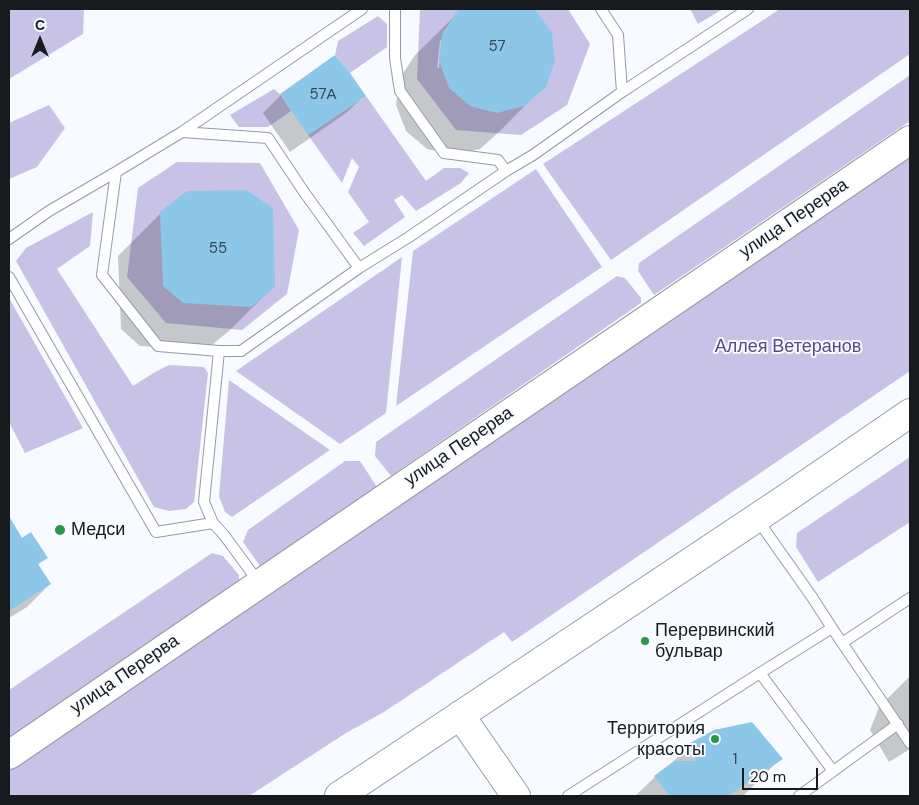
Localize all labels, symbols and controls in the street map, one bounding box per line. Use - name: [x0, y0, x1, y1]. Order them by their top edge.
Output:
- north arrow: [15, 15, 65, 65]
- text: С: [35, 16, 45, 34]
- house number: 57: [489, 38, 505, 56]
- house number: 57А: [310, 86, 336, 104]
- street label: улица Перерва: [735, 175, 853, 263]
- house number: 55: [209, 240, 227, 258]
- park label: Аллея Ветеранов: [715, 336, 861, 358]
- street label: улица Перерва: [400, 403, 518, 491]
- place label: Медси: [71, 519, 125, 541]
- marker: Медси: [53, 523, 67, 537]
- place label: Перервинский бульвар: [655, 620, 775, 662]
- street label: улица Перерва: [66, 631, 184, 719]
- marker: Перервинский бульвар: [639, 635, 651, 647]
- place label: Территория красоты: [607, 718, 705, 761]
- marker: Территория красоты: [709, 733, 721, 745]
- house number: 1: [733, 751, 737, 769]
- scale bar: [744, 758, 820, 790]
- text: 20 m: [750, 767, 786, 787]

